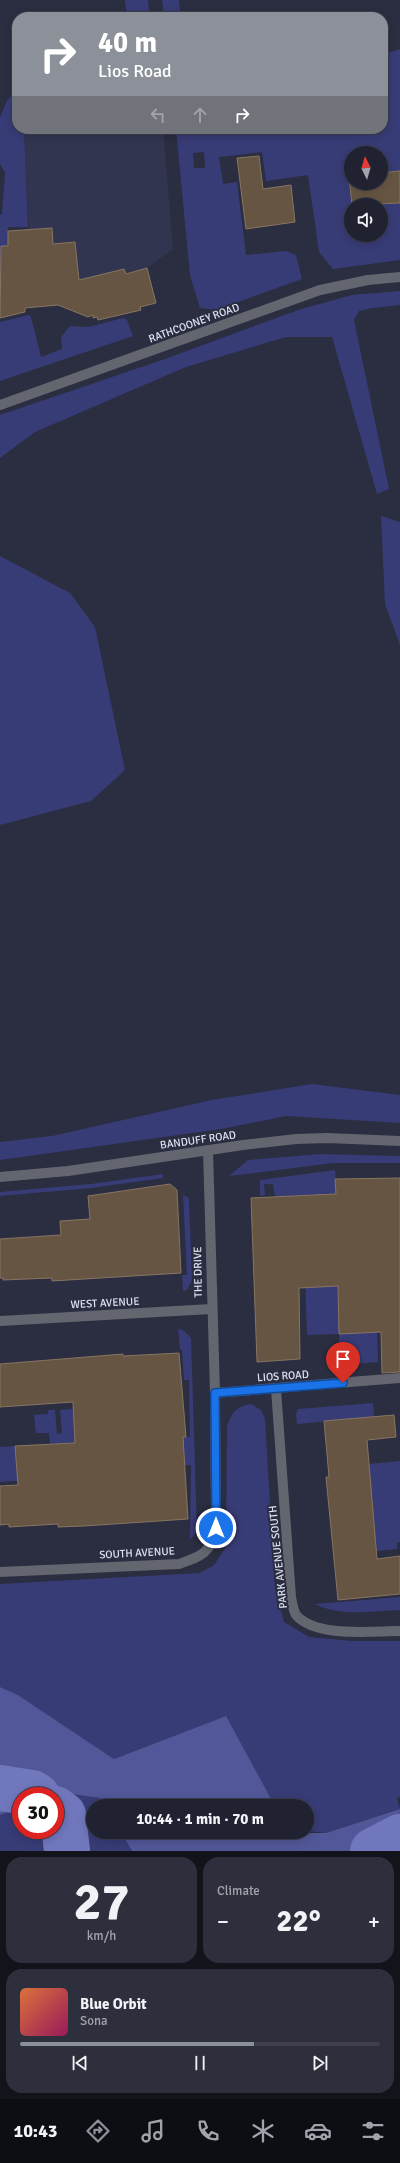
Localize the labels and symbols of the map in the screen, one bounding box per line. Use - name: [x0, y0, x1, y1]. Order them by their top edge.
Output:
- north arrow: [344, 146, 388, 190]
- street label: RATHCOONEY ROAD: [147, 301, 241, 345]
- street label: BANDUFF ROAD: [159, 1128, 237, 1152]
- street label: THE DRIVE: [191, 1246, 205, 1298]
- street label: WEST AVENUE: [70, 1295, 140, 1311]
- pin: [326, 1342, 360, 1383]
- street label: LIOS ROAD: [257, 1368, 309, 1384]
- street label: PARK AVENUE SOUTH: [266, 1505, 290, 1609]
- position arrow: [195, 1507, 237, 1549]
- street label: SOUTH AVENUE: [99, 1545, 175, 1561]
- speed limit sign: 30: [12, 1787, 64, 1839]

